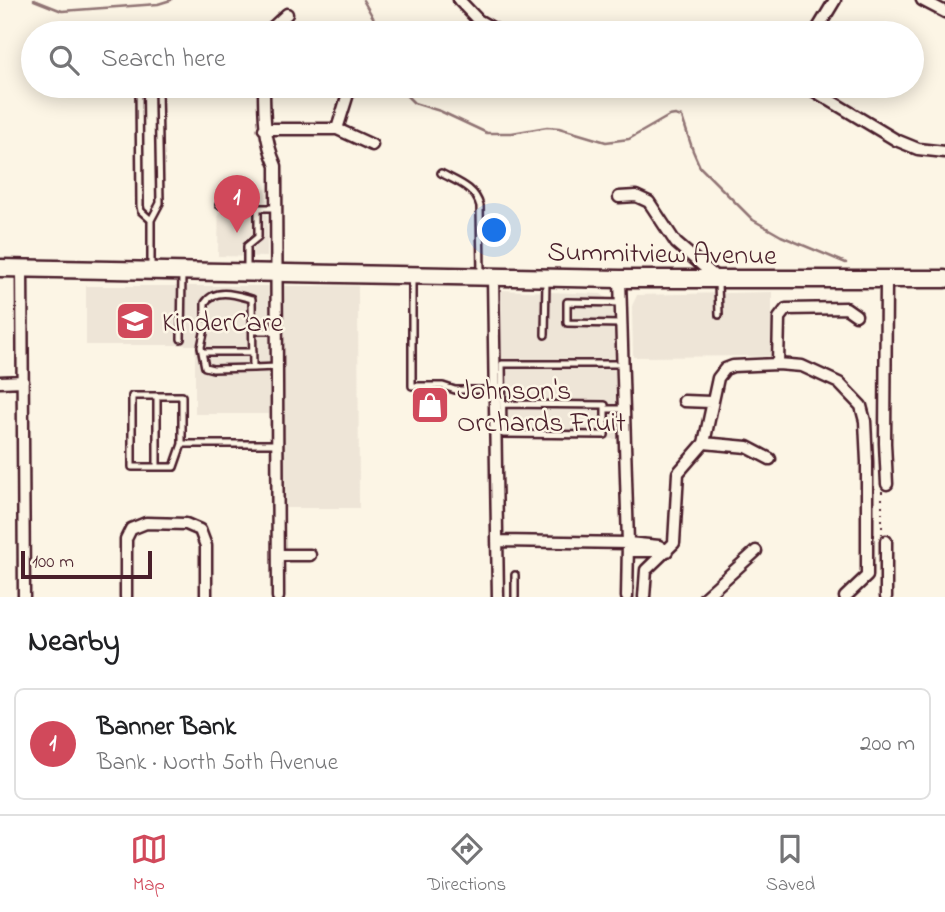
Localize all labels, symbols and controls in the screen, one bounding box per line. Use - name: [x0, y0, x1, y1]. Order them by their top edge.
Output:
- search box: [21, 21, 924, 98]
- icon: search: [45, 41, 83, 79]
- text: Search here: [101, 41, 226, 79]
- pin: 1: [214, 175, 260, 233]
- your location: [477, 213, 511, 247]
- street label: Summitview Avenue: [547, 233, 777, 278]
- school or university icon: KinderCare: [114, 300, 156, 342]
- place label: KinderCare: [162, 304, 284, 345]
- place label: Johnson's Orchards Fruit: [457, 372, 626, 445]
- shop icon: Johnson's Orchards Fruit: [409, 384, 451, 426]
- scale bar: [21, 548, 152, 580]
- text: 100 m: [32, 549, 74, 576]
- text: Nearby: [28, 621, 120, 665]
- text: Banner Bank: [97, 709, 236, 747]
- text: 1: [49, 728, 57, 761]
- text: 200 m: [860, 728, 915, 761]
- text: Bank · North 50th Avenue: [97, 747, 338, 780]
- tab: Map: [130, 830, 168, 899]
- tab: Directions: [427, 830, 506, 899]
- tab: Saved: [766, 830, 815, 899]

